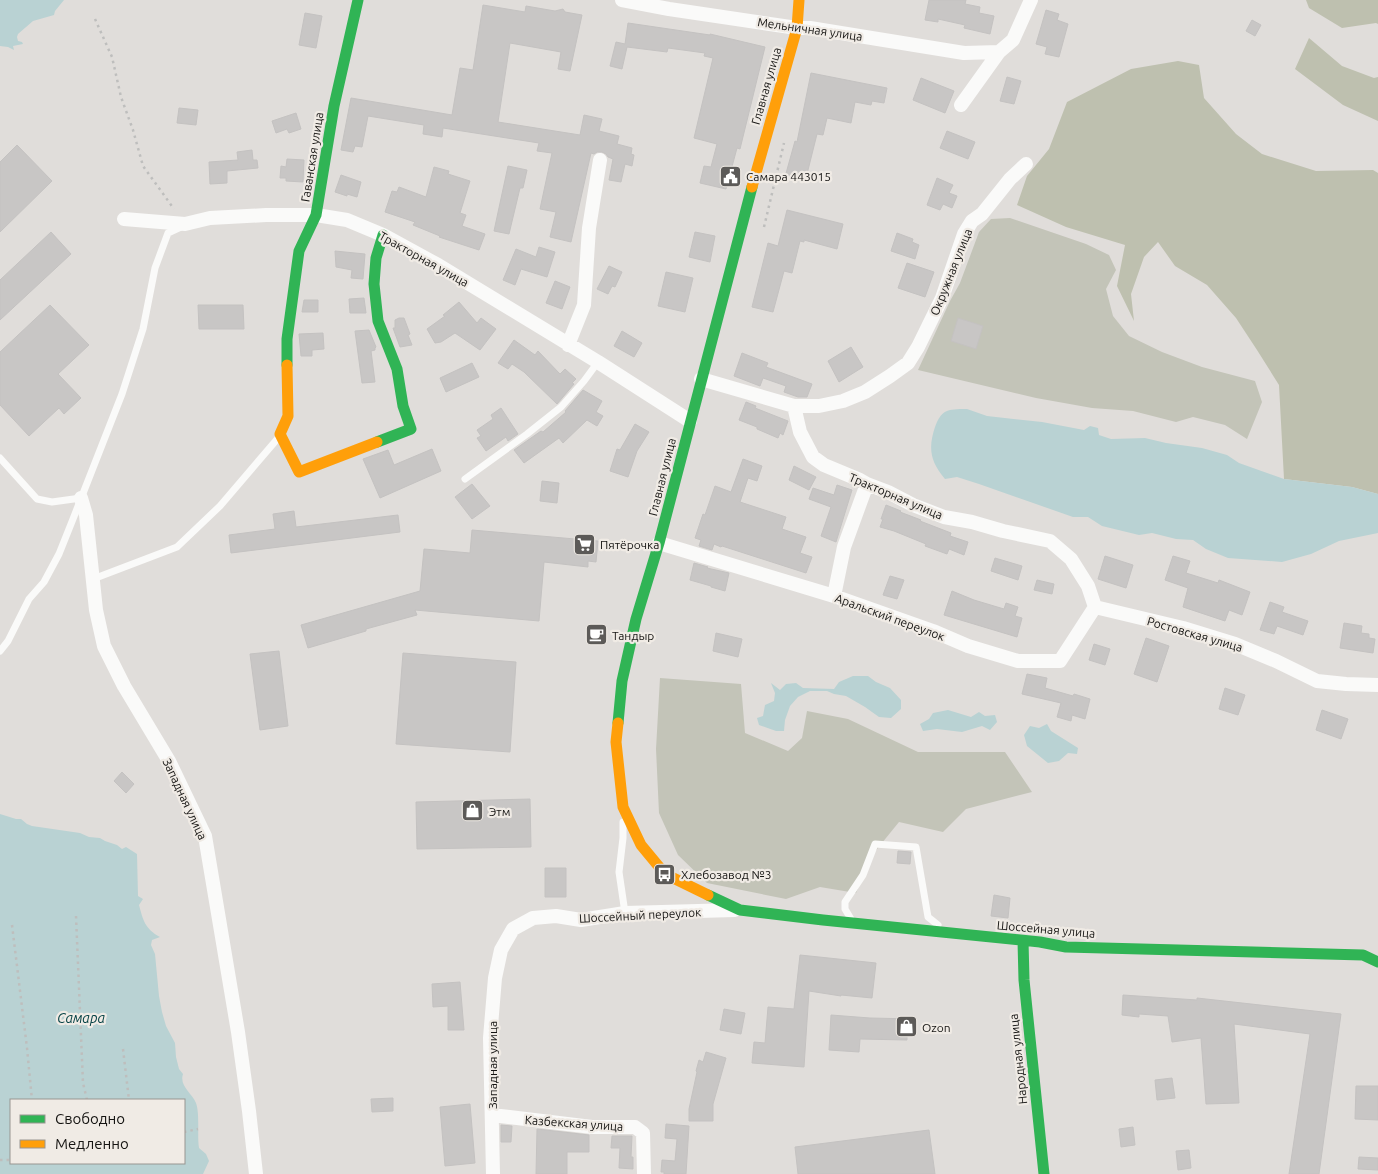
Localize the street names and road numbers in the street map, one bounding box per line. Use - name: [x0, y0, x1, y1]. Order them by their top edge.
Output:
- street label: Мельничная улица: [757, 15, 863, 43]
- street label: Главная улица: [749, 46, 783, 126]
- street label: Гаванская улица: [298, 111, 326, 203]
- street label: Окружная улица: [928, 227, 974, 317]
- street label: Тракторная улица: [377, 229, 471, 289]
- street label: Главная улица: [646, 437, 678, 517]
- street label: Тракторная улица: [847, 470, 945, 522]
- street label: Аральский переулок: [833, 591, 947, 643]
- street label: Ростовская улица: [1146, 614, 1244, 654]
- street label: Западная улица: [160, 756, 210, 842]
- street label: Шоссейный переулок: [579, 905, 701, 925]
- street label: Шоссейная улица: [996, 918, 1096, 940]
- street label: Народная улица: [1007, 1013, 1029, 1105]
- street label: Западная улица: [486, 1021, 499, 1109]
- street label: Казбекская улица: [524, 1113, 624, 1133]

